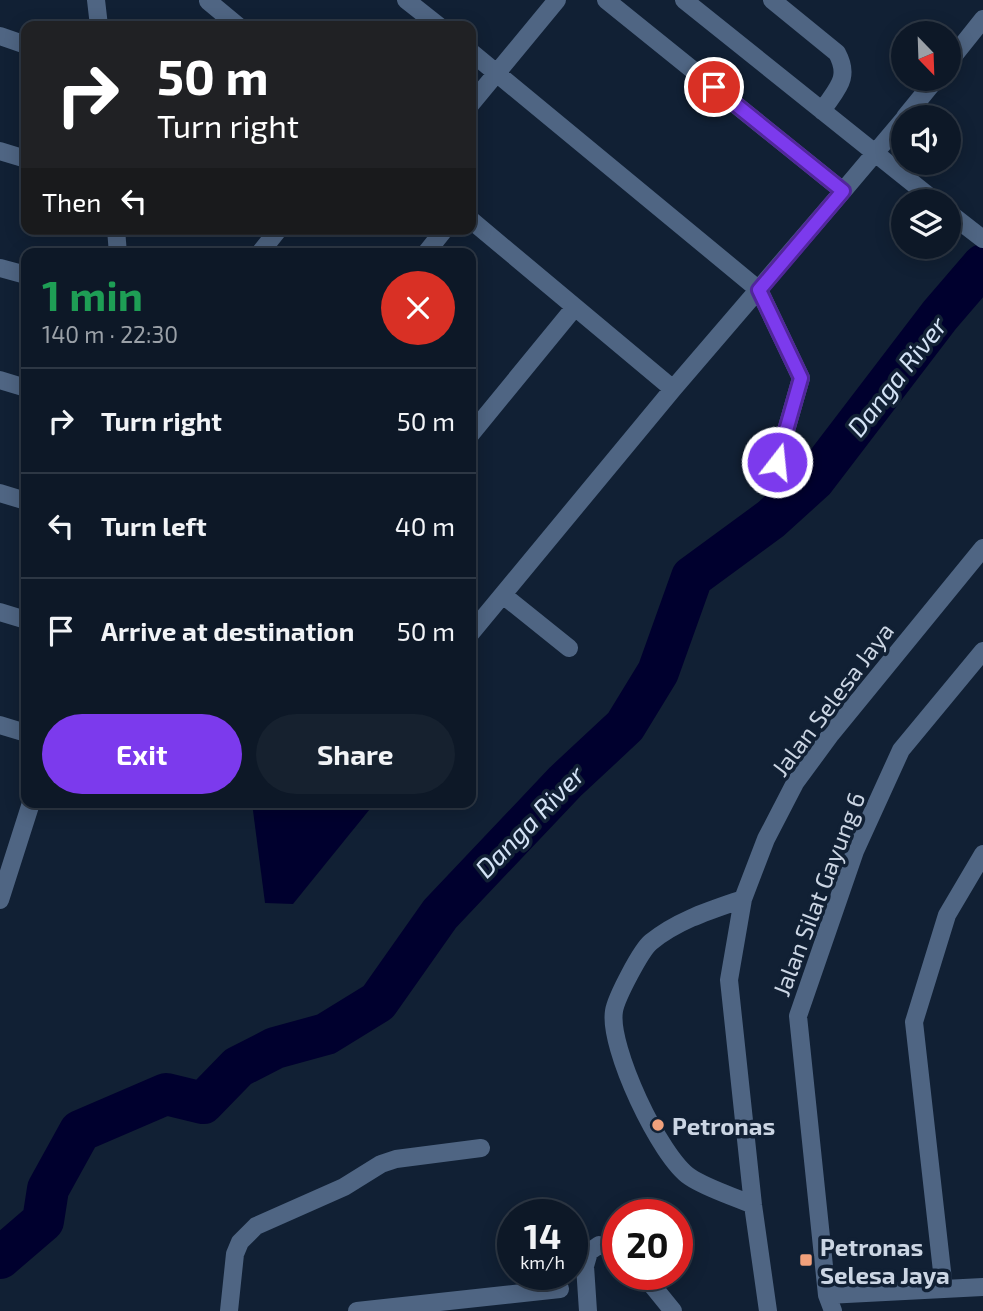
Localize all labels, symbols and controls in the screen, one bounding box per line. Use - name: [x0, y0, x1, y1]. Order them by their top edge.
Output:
- north arrow: [891, 21, 961, 91]
- map controls: [891, 21, 961, 259]
- text: 50 m: [157, 46, 269, 105]
- icon: right: [42, 49, 133, 140]
- pin: [684, 57, 744, 117]
- icon: arrive: [695, 68, 733, 106]
- button: sound: [891, 105, 961, 175]
- text: Turn right: [157, 106, 299, 144]
- icon: left: [115, 182, 153, 220]
- text: Then: [42, 186, 101, 217]
- button: layers: [891, 189, 961, 259]
- text: 1 min: [42, 269, 143, 319]
- button: close: [381, 271, 455, 345]
- water label: Danga River: [840, 309, 953, 442]
- text: 140 m · 22:30: [42, 320, 178, 348]
- icon: right: [42, 402, 80, 440]
- text: Turn right: [101, 405, 222, 436]
- text: 50 m: [397, 405, 455, 436]
- position arrow: [740, 425, 814, 499]
- icon: left: [42, 507, 80, 545]
- text: Turn left: [101, 510, 207, 541]
- text: 40 m: [395, 510, 455, 541]
- icon: arrive: [42, 612, 80, 650]
- text: Arrive at destination: [101, 615, 354, 646]
- text: 50 m: [397, 615, 455, 646]
- street label: Jalan Selesa Jaya: [765, 617, 899, 781]
- button: Exit: [42, 714, 242, 794]
- button: Share: [256, 714, 455, 794]
- water label: Danga River: [468, 758, 590, 883]
- street label: Jalan Silat Gayung 6: [766, 788, 870, 1000]
- place label: Petronas: [672, 1111, 775, 1140]
- marker: Petronas: [650, 1117, 666, 1133]
- speed limit sign: 20: [602, 1199, 693, 1290]
- text: 14: [524, 1214, 561, 1256]
- place label: Petronas Selesa Jaya: [820, 1232, 950, 1289]
- text: km/h: [520, 1251, 565, 1273]
- marker: Petronas Selesa Jaya: [798, 1252, 814, 1268]

